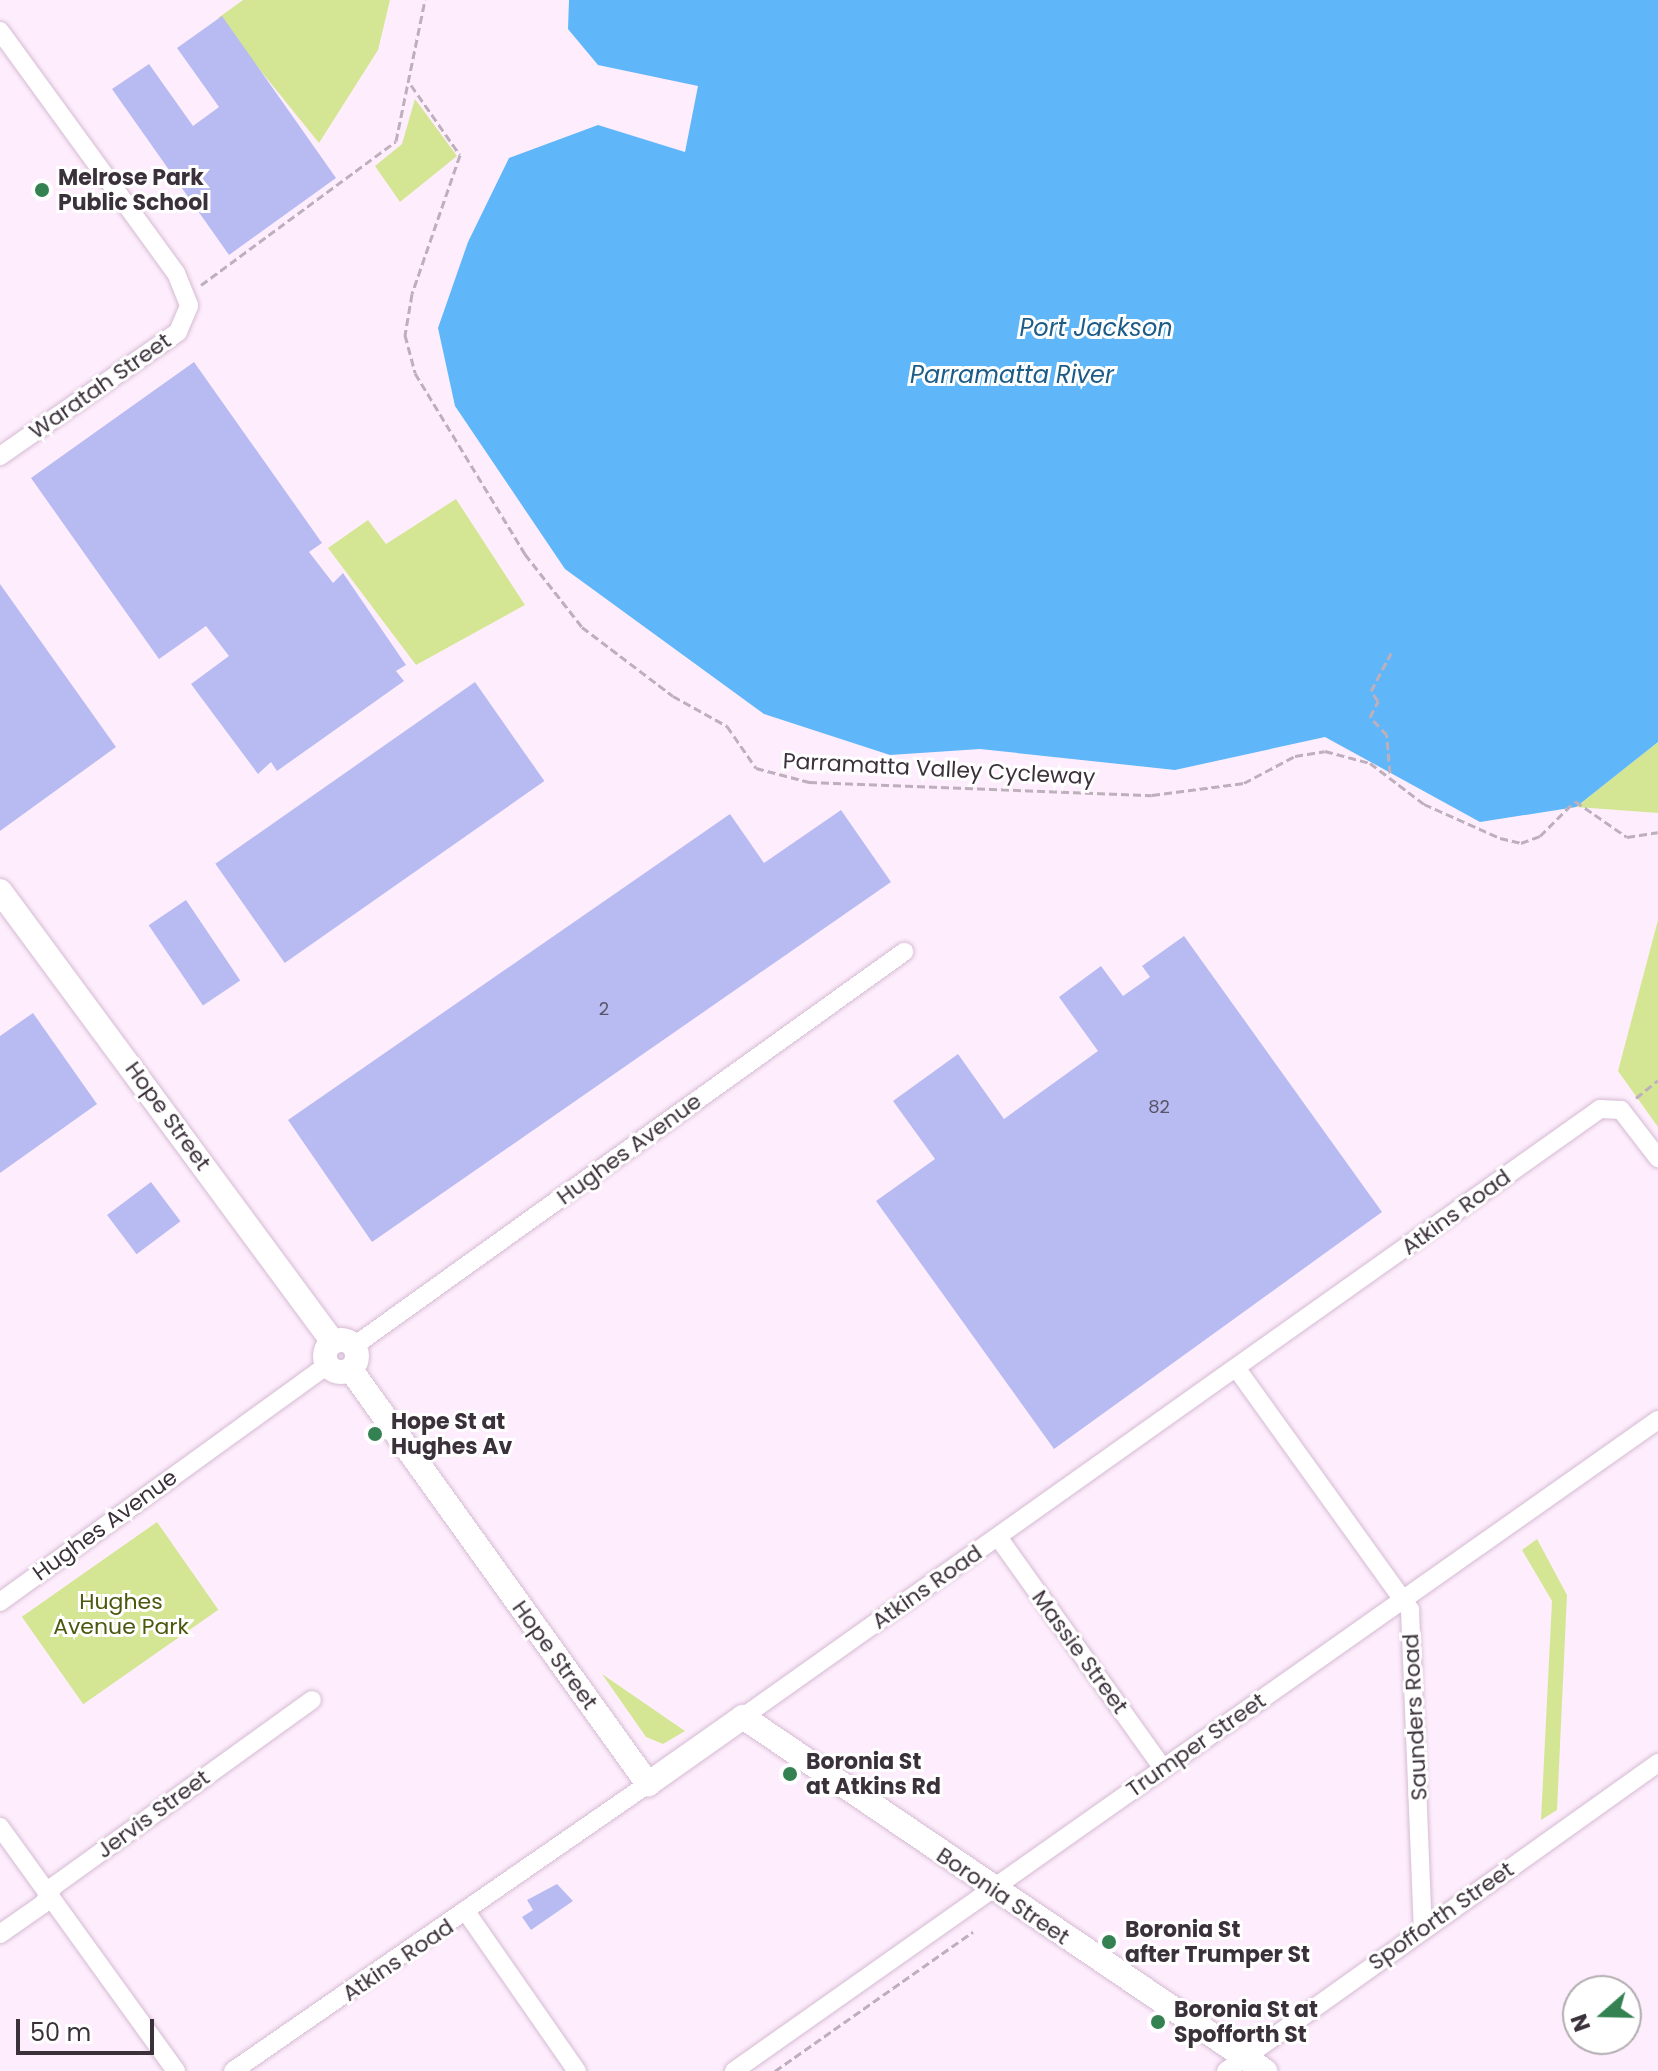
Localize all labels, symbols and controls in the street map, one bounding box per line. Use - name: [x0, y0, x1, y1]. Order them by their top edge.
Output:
- place label: Melrose Park Public School: [58, 164, 209, 216]
- marker: Melrose Park Public School: [33, 181, 51, 199]
- water label: Port Jackson: [1019, 314, 1173, 342]
- street label: Waratah Street: [24, 327, 176, 445]
- water label: Parramatta River: [910, 361, 1114, 389]
- street label: Parramatta Valley Cycleway: [782, 748, 1096, 790]
- house number: 2: [599, 998, 609, 1020]
- street label: Hope Street: [120, 1056, 216, 1176]
- street label: Hughes Avenue: [552, 1088, 706, 1210]
- house number: 82: [1148, 1096, 1170, 1118]
- street label: Atkins Road: [1396, 1164, 1516, 1260]
- place label: Hope St at Hughes Av: [391, 1408, 512, 1460]
- marker: Hope St at Hughes Av: [366, 1425, 384, 1443]
- street label: Hughes Avenue: [28, 1464, 182, 1586]
- street label: Atkins Road: [867, 1539, 987, 1635]
- street label: Massie Street: [1026, 1585, 1134, 1719]
- park label: Hughes Avenue Park: [53, 1588, 189, 1640]
- street label: Hope Street: [507, 1595, 603, 1715]
- street label: Saunders Road: [1397, 1633, 1433, 1801]
- street label: Trumper Street: [1121, 1687, 1271, 1803]
- place label: Boronia St at Atkins Rd: [806, 1748, 941, 1800]
- street label: Jervis Street: [91, 1764, 215, 1864]
- marker: Boronia St at Atkins Rd: [781, 1765, 799, 1783]
- street label: Boronia Street: [932, 1842, 1074, 1950]
- street label: Spofforth Street: [1363, 1856, 1519, 1976]
- street label: Atkins Road: [337, 1913, 459, 2007]
- place label: Boronia St after Trumper St: [1125, 1916, 1310, 1968]
- marker: Boronia St after Trumper St: [1100, 1933, 1118, 1951]
- north arrow: [1562, 1975, 1642, 2055]
- place label: Boronia St at Spofforth St: [1174, 1996, 1318, 2048]
- scale bar: [20, 2003, 158, 2053]
- text: N: [1563, 2010, 1598, 2036]
- marker: Boronia St at Spofforth St: [1149, 2013, 1167, 2031]
- text: 50 m: [30, 2016, 91, 2049]

